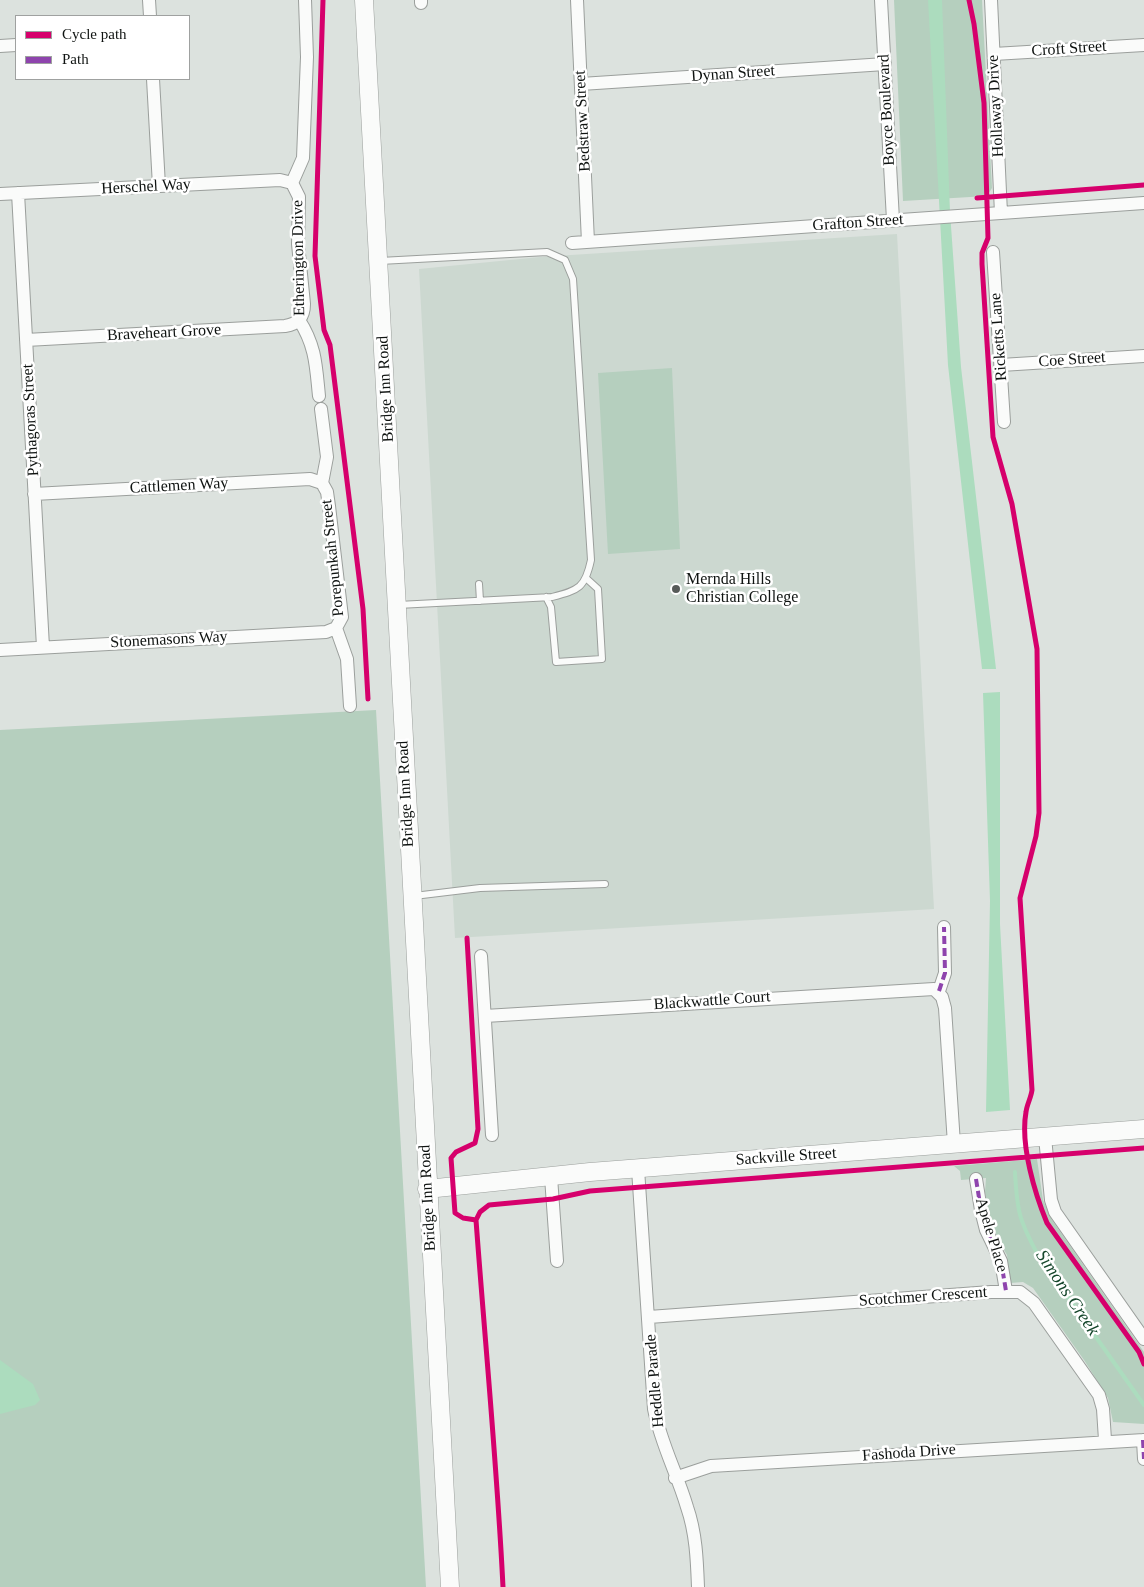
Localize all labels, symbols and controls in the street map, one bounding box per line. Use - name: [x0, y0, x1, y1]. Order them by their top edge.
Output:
- legend: [15, 15, 190, 80]
- text: Cycle path: [62, 26, 127, 42]
- street label: Croft Street: [1031, 37, 1107, 61]
- text: Path: [62, 51, 89, 67]
- street label: Boyce Boulevard: [874, 54, 900, 166]
- street label: Hollaway Drive: [984, 54, 1008, 158]
- street label: Dynan Street: [690, 61, 776, 87]
- street label: Bedstraw Street: [571, 70, 595, 172]
- street label: Herschel Way: [101, 175, 191, 199]
- street label: Etherington Drive: [288, 200, 310, 316]
- street label: Grafton Street: [812, 210, 904, 236]
- street label: Ricketts Lane: [986, 292, 1012, 382]
- street label: Braveheart Grove: [106, 320, 222, 346]
- street label: Bridge Inn Road: [374, 335, 398, 443]
- street label: Coe Street: [1038, 348, 1106, 372]
- street label: Pythagoras Street: [18, 363, 44, 477]
- street label: Cattlemen Way: [129, 474, 229, 498]
- street label: Porepunkah Street: [317, 498, 349, 618]
- place label: Mernda Hills Christian College: [686, 570, 798, 608]
- marker: Mernda Hills Christian College: [670, 583, 682, 595]
- street label: Stonemasons Way: [110, 627, 228, 653]
- street label: Bridge Inn Road: [394, 740, 418, 848]
- street label: Blackwattle Court: [653, 987, 771, 1015]
- street label: Bridge Inn Road: [416, 1144, 440, 1252]
- street label: Sackville Street: [735, 1144, 837, 1170]
- street label: Apele Place: [971, 1195, 1011, 1275]
- water label: Simons Creek: [1030, 1246, 1104, 1340]
- street label: Scotchmer Crescent: [858, 1283, 988, 1311]
- street label: Heddle Parade: [641, 1333, 669, 1429]
- street label: Fashoda Drive: [862, 1440, 956, 1466]

